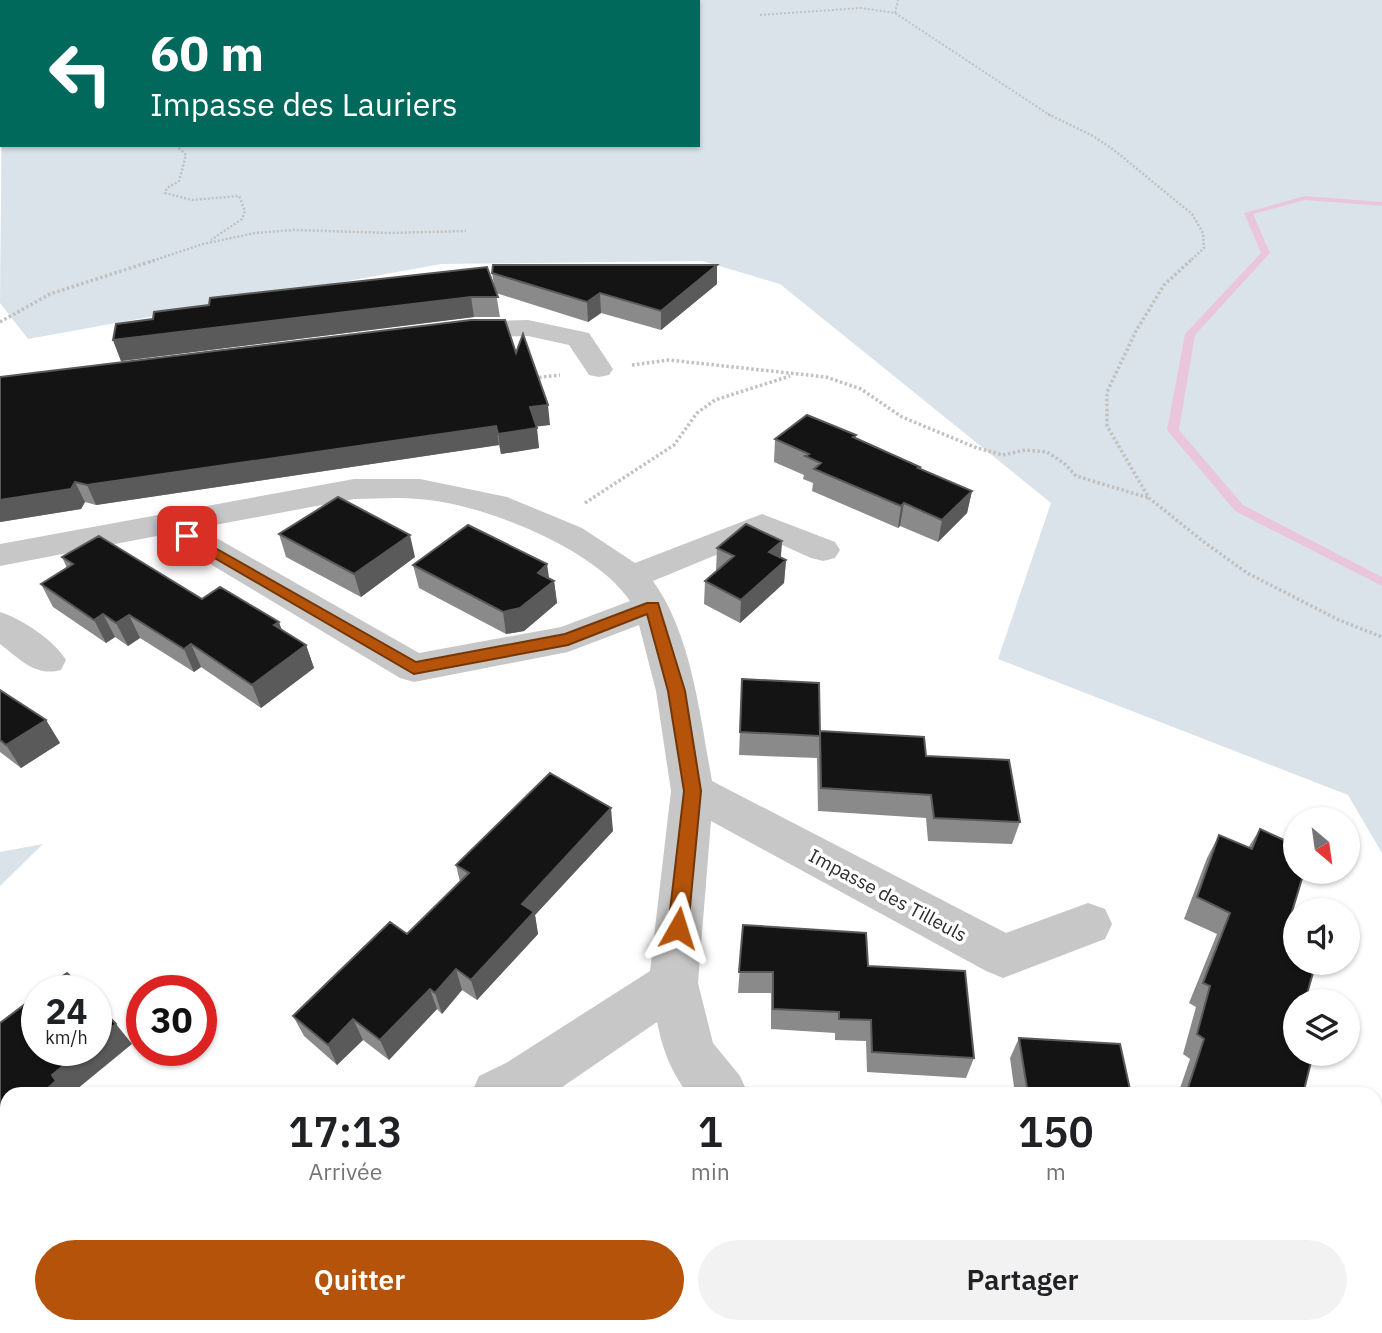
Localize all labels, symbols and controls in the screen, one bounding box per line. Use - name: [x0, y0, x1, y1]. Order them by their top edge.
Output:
- text: 60 m: [150, 21, 264, 84]
- icon: left: [35, 28, 126, 119]
- text: Impasse des Lauriers: [150, 83, 458, 125]
- pin: [157, 506, 217, 566]
- icon: arrive: [168, 517, 206, 555]
- north arrow: [1283, 807, 1360, 884]
- map controls: [1283, 807, 1360, 1066]
- street label: Impasse des Tilleuls: [805, 843, 971, 947]
- position arrow: [641, 891, 715, 965]
- button: sound: [1283, 898, 1360, 975]
- speed limit sign: 30: [126, 975, 217, 1066]
- text: 24: [45, 988, 88, 1034]
- button: layers: [1283, 989, 1360, 1066]
- text: km/h: [45, 1026, 88, 1049]
- text: 17:13: [288, 1104, 403, 1159]
- text: 1: [698, 1104, 723, 1159]
- text: 150: [1018, 1104, 1094, 1159]
- text: Arrivée: [309, 1156, 382, 1186]
- text: min: [691, 1156, 730, 1186]
- text: m: [1046, 1156, 1066, 1186]
- button: Quitter: [35, 1240, 684, 1320]
- button: Partager: [698, 1240, 1347, 1320]

